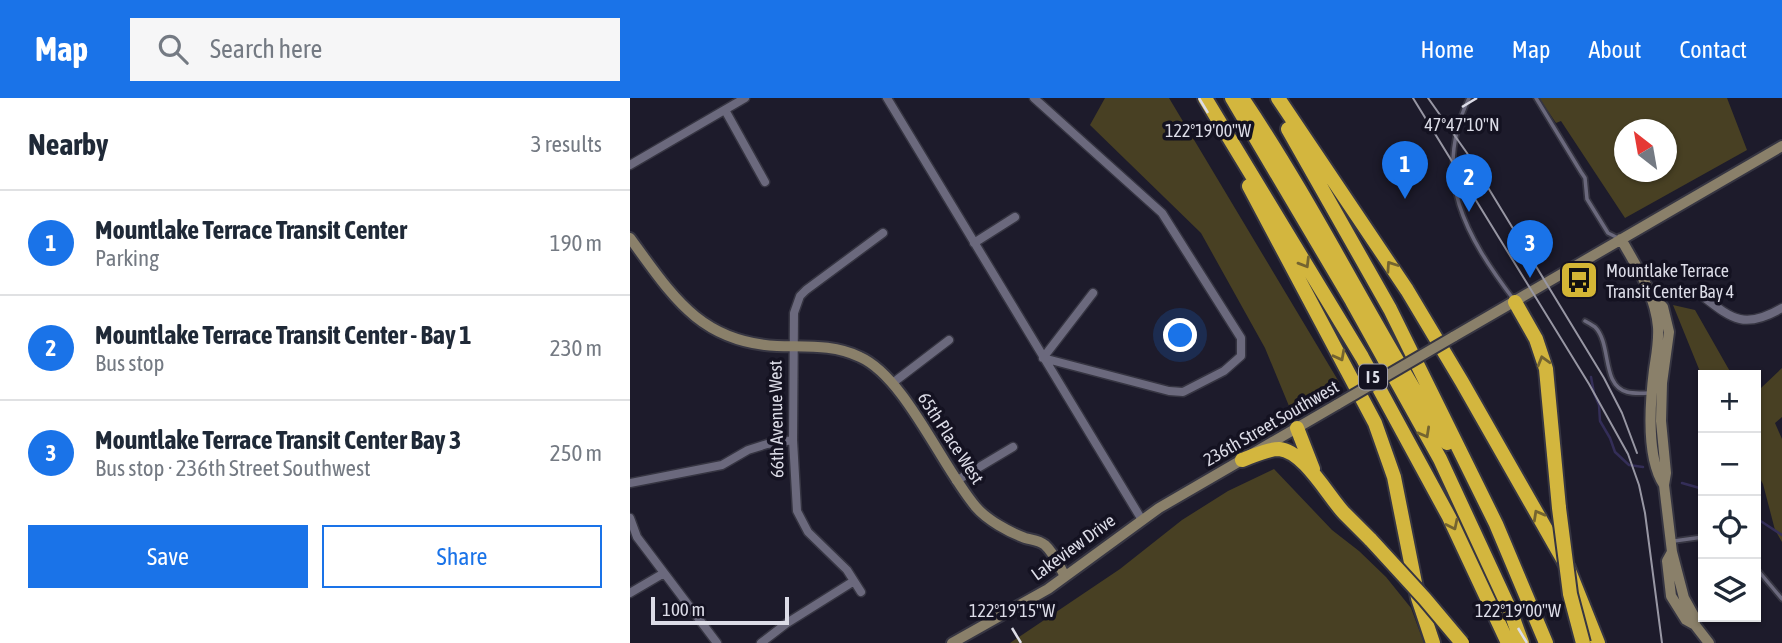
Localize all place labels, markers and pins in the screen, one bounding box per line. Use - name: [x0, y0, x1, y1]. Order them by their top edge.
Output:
- pin: 1: [1382, 141, 1428, 199]
- pin: 2: [1446, 154, 1492, 212]
- pin: 3: [1507, 220, 1553, 278]
- bus stop icon: Mountlake Terrace Transit Center Bay 4: [1558, 259, 1600, 301]
- place label: Mountlake Terrace Transit Center Bay 4: [1606, 260, 1734, 302]

